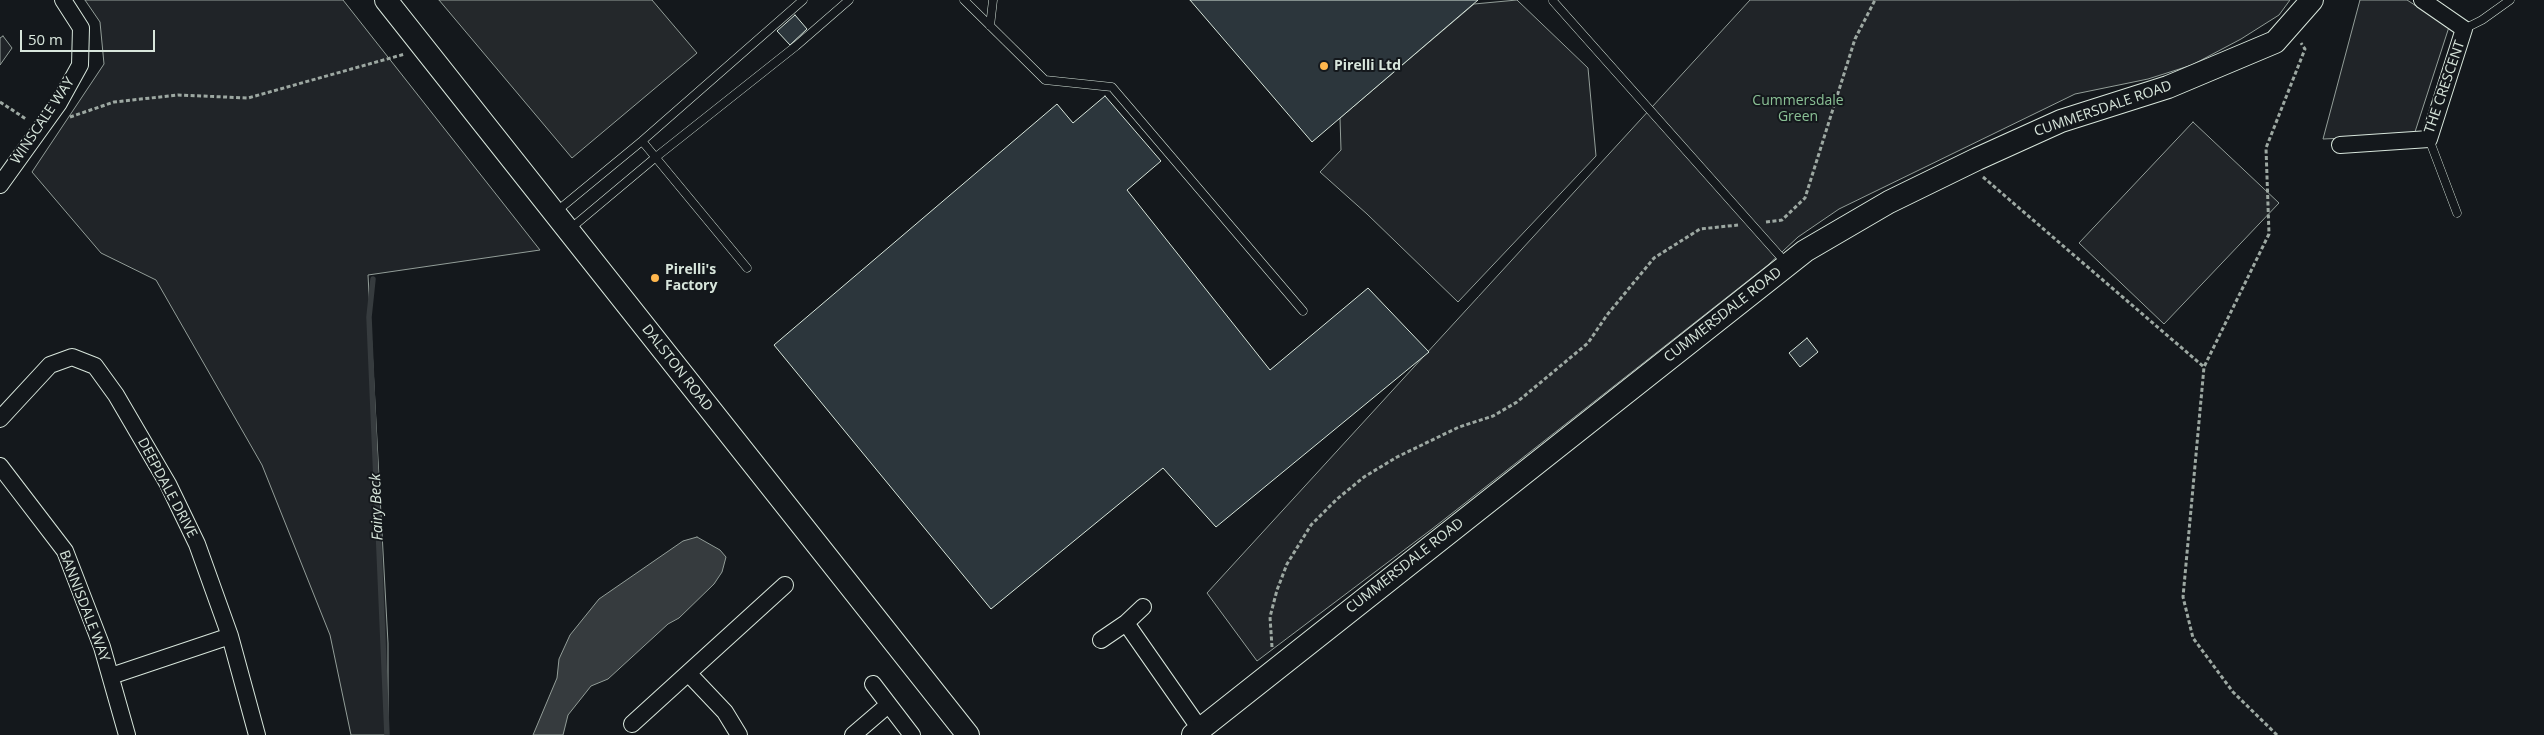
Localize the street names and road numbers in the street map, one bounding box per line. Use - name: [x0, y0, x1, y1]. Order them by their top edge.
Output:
- street label: THE CRESCENT: [2421, 38, 2469, 136]
- street label: WINSCALE WAY: [8, 74, 78, 168]
- street label: CUMMERSDALE ROAD: [2032, 78, 2174, 140]
- street label: CUMMERSDALE ROAD: [1661, 264, 1785, 366]
- street label: DALSTON ROAD: [638, 321, 716, 415]
- street label: DEEPDALE DRIVE: [134, 435, 200, 541]
- street label: CUMMERSDALE ROAD: [1343, 515, 1467, 617]
- street label: BANNISDALE WAY: [55, 548, 113, 664]

